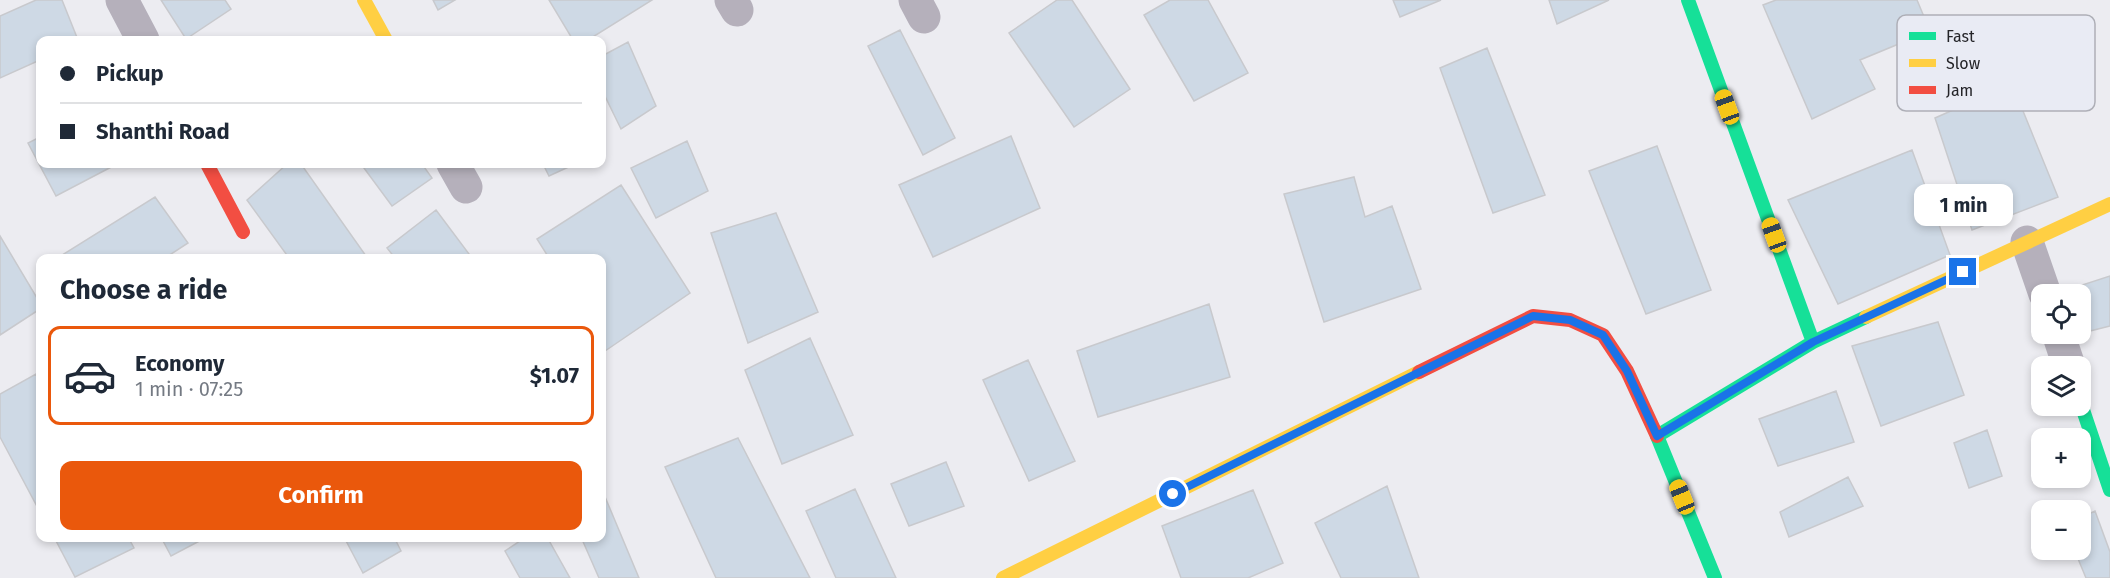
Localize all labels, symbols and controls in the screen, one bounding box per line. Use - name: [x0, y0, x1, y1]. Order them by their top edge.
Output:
- legend: [1897, 15, 2095, 111]
- text: Fast: [1946, 27, 1975, 46]
- text: Slow: [1946, 54, 1981, 73]
- text: Pickup: [96, 60, 164, 87]
- text: Jam: [1946, 81, 1973, 100]
- car: [1712, 87, 1742, 127]
- text: Shanthi Road: [96, 118, 230, 145]
- callout: 1 min: [1914, 185, 2012, 227]
- text: 1 min: [1939, 193, 1988, 217]
- car: [1759, 215, 1789, 255]
- route end: [1949, 258, 1976, 285]
- text: Choose a ride: [60, 274, 227, 306]
- map controls: [2031, 284, 2091, 560]
- button: locate: [2031, 284, 2091, 344]
- icon: car: [63, 349, 117, 403]
- text: Economy: [135, 350, 224, 377]
- button: layers: [2031, 356, 2091, 416]
- text: $1.07: [530, 362, 579, 389]
- text: 1 min · 07:25: [135, 377, 243, 401]
- button: +: [2031, 428, 2091, 488]
- button: Confirm: [60, 461, 582, 530]
- car: [1667, 477, 1697, 517]
- route start: [1159, 480, 1186, 507]
- button: −: [2031, 500, 2091, 560]

